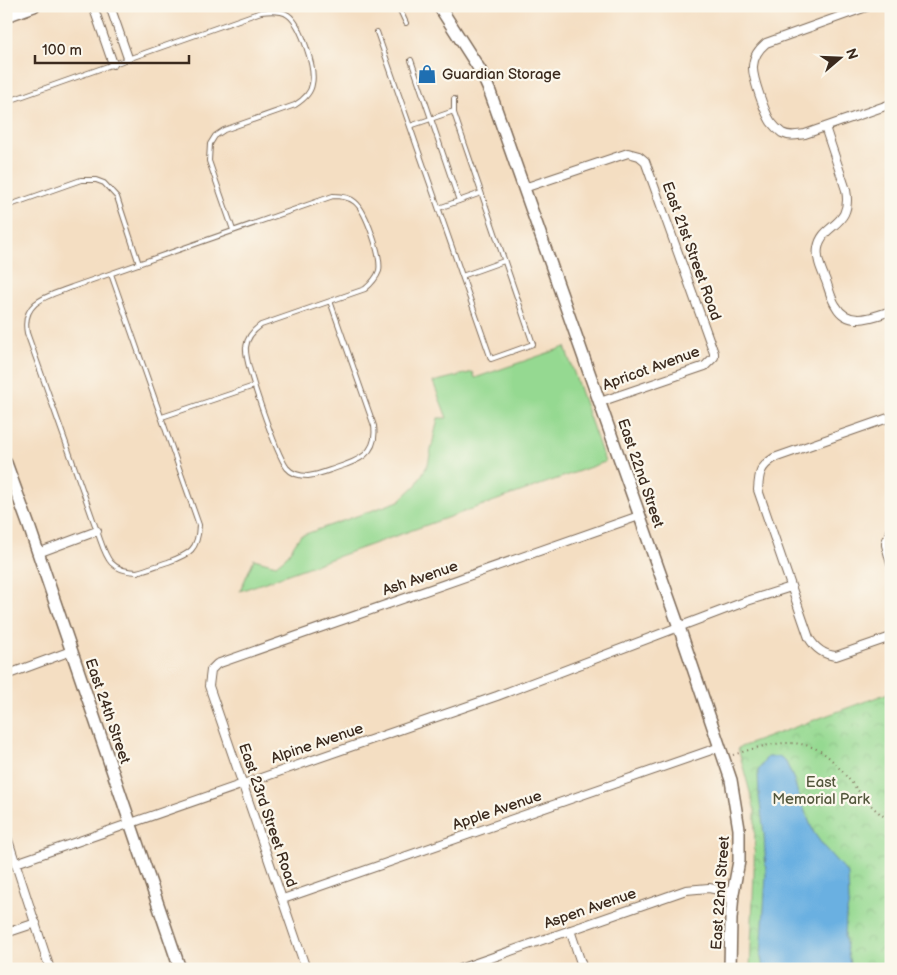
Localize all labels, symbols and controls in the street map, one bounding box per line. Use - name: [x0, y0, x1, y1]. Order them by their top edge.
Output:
- scale bar: [35, 32, 189, 64]
- north arrow: [814, 32, 864, 82]
- text: 100 m: [42, 41, 82, 60]
- text: N: [842, 46, 862, 62]
- shop icon: Guardian Storage: [416, 63, 438, 85]
- place label: Guardian Storage: [442, 65, 561, 84]
- street label: East 21st Street Road: [658, 179, 725, 323]
- street label: Apricot Avenue: [600, 342, 702, 395]
- street label: East 22nd Street: [613, 416, 668, 531]
- street label: Ash Avenue: [380, 557, 461, 600]
- street label: East 24th Street: [81, 656, 135, 767]
- street label: Alpine Avenue: [268, 719, 366, 768]
- street label: East 23rd Street Road: [234, 741, 301, 890]
- park label: East Memorial Park: [772, 773, 870, 809]
- street label: Apple Avenue: [450, 786, 544, 835]
- street label: East 22nd Street: [707, 835, 734, 951]
- street label: Aspen Avenue: [541, 884, 639, 933]

